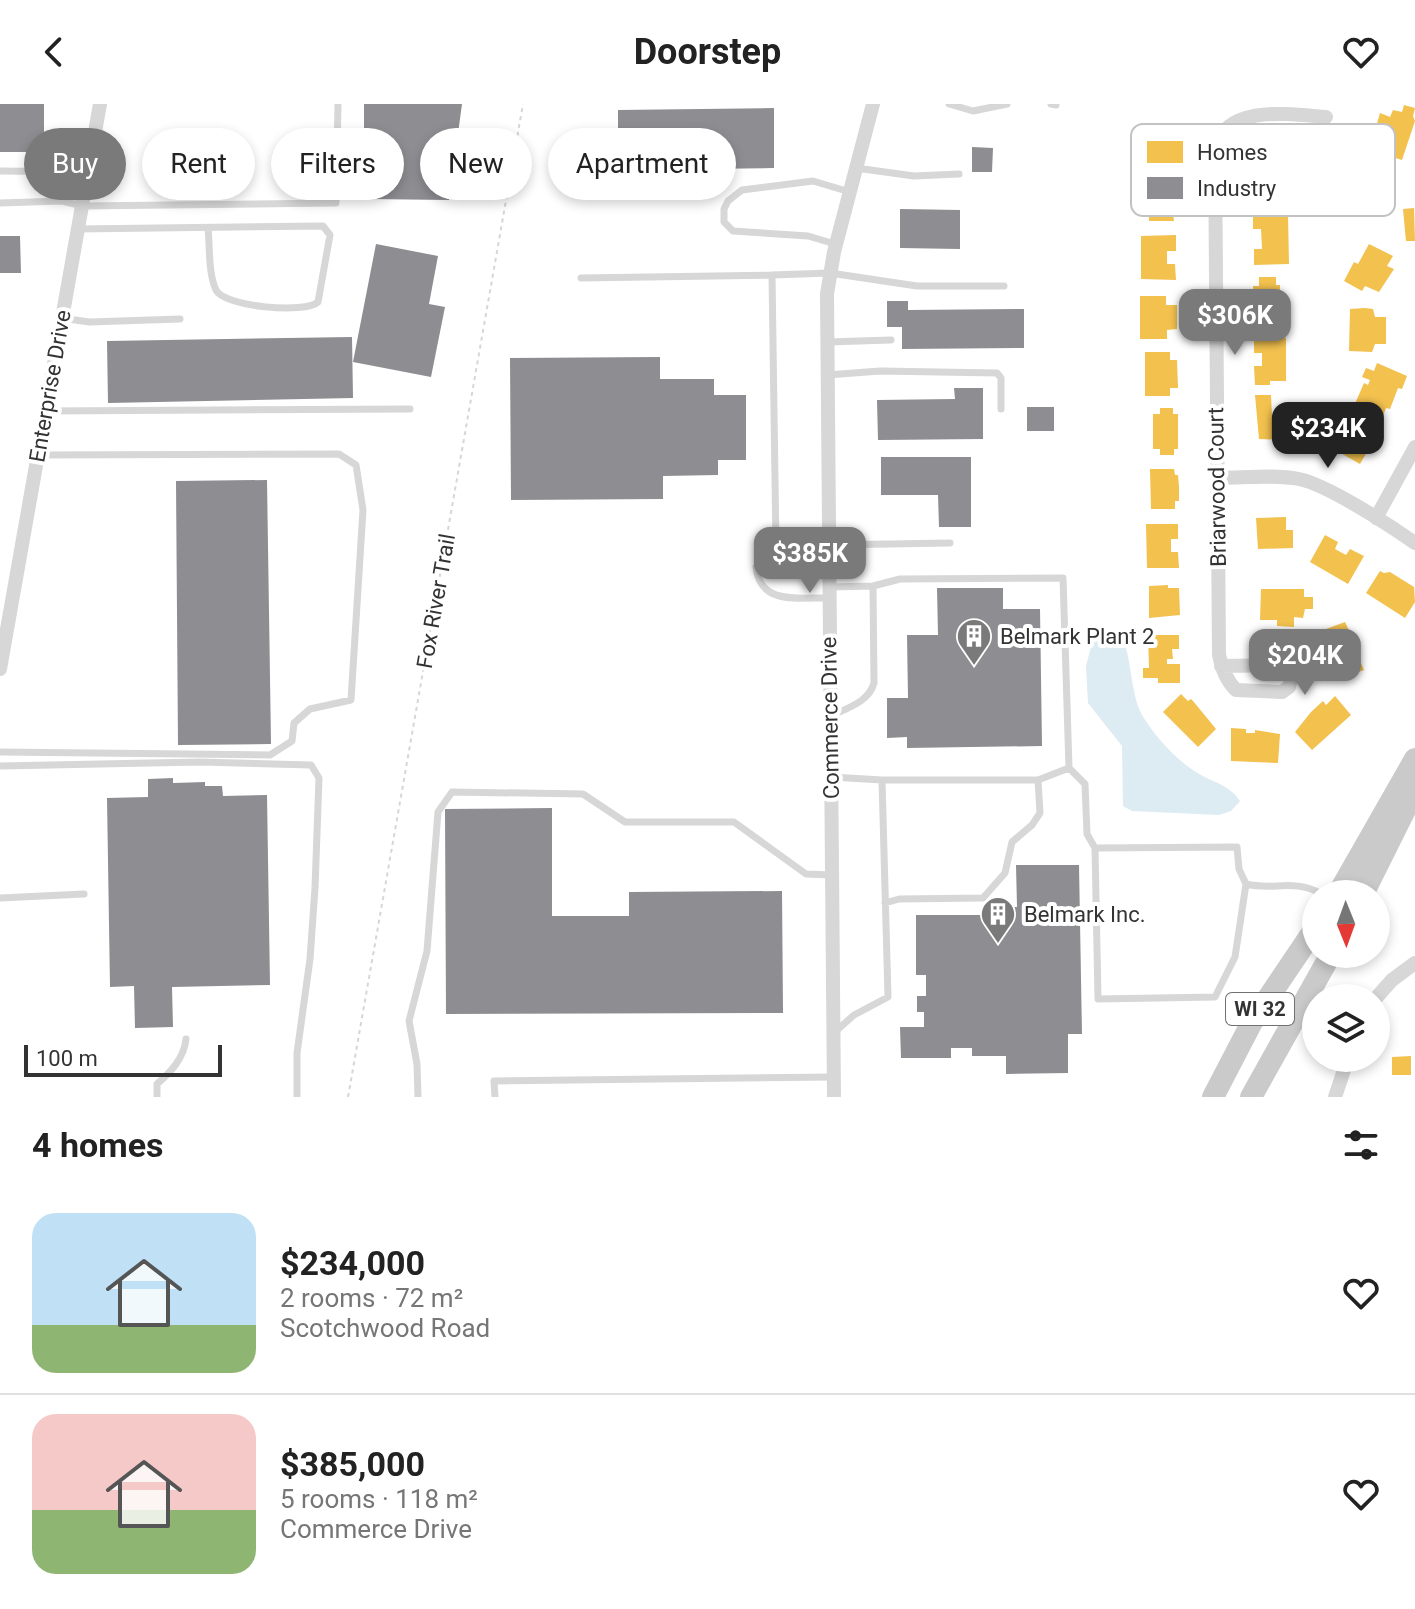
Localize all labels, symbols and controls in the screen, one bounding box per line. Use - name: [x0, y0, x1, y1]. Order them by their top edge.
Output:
- icon: back: [32, 30, 76, 74]
- icon: heart: [1339, 30, 1383, 74]
- text: Doorstep: [634, 31, 781, 73]
- legend: [1131, 124, 1395, 216]
- chip: Buy: [24, 128, 126, 200]
- chip: Rent: [142, 128, 255, 200]
- chip: Filters: [271, 128, 404, 200]
- chip: New: [420, 128, 532, 200]
- chip: Apartment: [548, 128, 736, 200]
- text: Homes: [1197, 140, 1268, 165]
- text: Industry: [1197, 176, 1277, 201]
- pin: $306K: [1179, 289, 1291, 357]
- text: $306K: [1197, 300, 1273, 330]
- street label: Enterprise Drive: [24, 308, 76, 464]
- pin: $234K: [1272, 402, 1384, 470]
- street label: Briarwood Court: [1203, 407, 1231, 567]
- text: $234K: [1290, 413, 1366, 443]
- pin: $385K: [754, 527, 866, 595]
- street label: Fox River Trail: [412, 532, 460, 670]
- text: $385K: [772, 538, 848, 568]
- building icon: Belmark Plant 2: [955, 617, 993, 667]
- place label: Belmark Plant 2: [1000, 624, 1154, 649]
- pin: $204K: [1249, 629, 1361, 697]
- street label: Commerce Drive: [816, 637, 844, 799]
- text: $204K: [1267, 640, 1343, 670]
- north arrow: [1302, 880, 1390, 968]
- map controls: [1302, 880, 1390, 1072]
- building icon: Belmark Inc.: [979, 895, 1017, 945]
- place label: Belmark Inc.: [1024, 902, 1146, 927]
- button: layers: [1302, 984, 1390, 1072]
- road number: WI 32: [1226, 993, 1294, 1025]
- scale bar: [24, 1041, 222, 1077]
- text: 100 m: [36, 1046, 98, 1071]
- icon: filters: [1339, 1123, 1383, 1167]
- text: 4 homes: [32, 1125, 163, 1165]
- text: $234,000: [280, 1243, 425, 1283]
- icon: home: [96, 1245, 192, 1341]
- icon: heart: [1339, 1271, 1383, 1315]
- text: 2 rooms · 72 m²: [280, 1283, 463, 1313]
- text: Scotchwood Road: [280, 1313, 490, 1343]
- text: $385,000: [280, 1444, 425, 1484]
- icon: home: [96, 1446, 192, 1542]
- icon: heart: [1339, 1472, 1383, 1516]
- text: 5 rooms · 118 m²: [280, 1484, 478, 1514]
- text: Commerce Drive: [280, 1514, 472, 1544]

